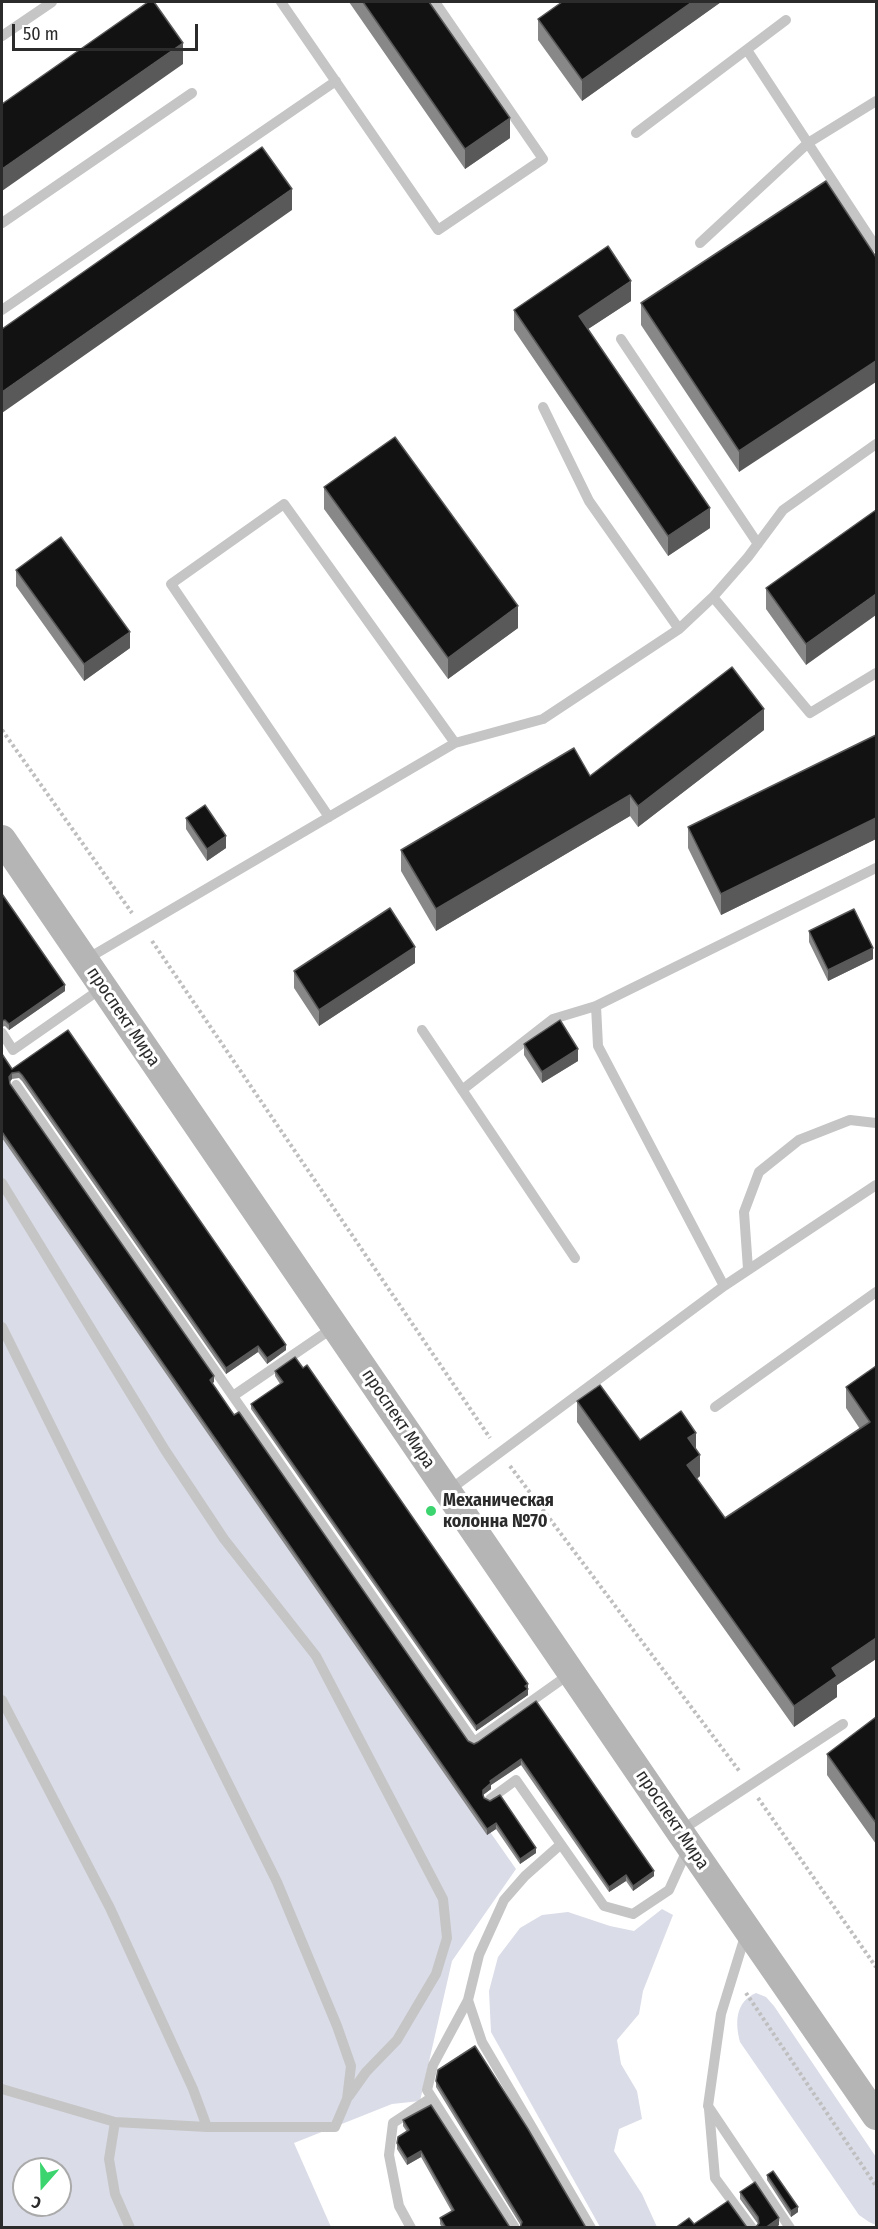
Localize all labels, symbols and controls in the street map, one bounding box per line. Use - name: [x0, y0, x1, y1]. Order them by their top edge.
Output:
- scale bar: [15, 12, 201, 50]
- text: 50 m: [23, 23, 59, 45]
- street label: проспект Мира: [82, 963, 164, 1071]
- street label: проспект Мира: [357, 1365, 439, 1473]
- place label: Механическая колонна №70: [443, 1490, 554, 1532]
- marker: Механическая колонна №70: [424, 1504, 438, 1518]
- street label: проспект Мира: [631, 1766, 713, 1874]
- north arrow: [12, 2157, 72, 2217]
- text: С: [29, 2192, 44, 2213]

